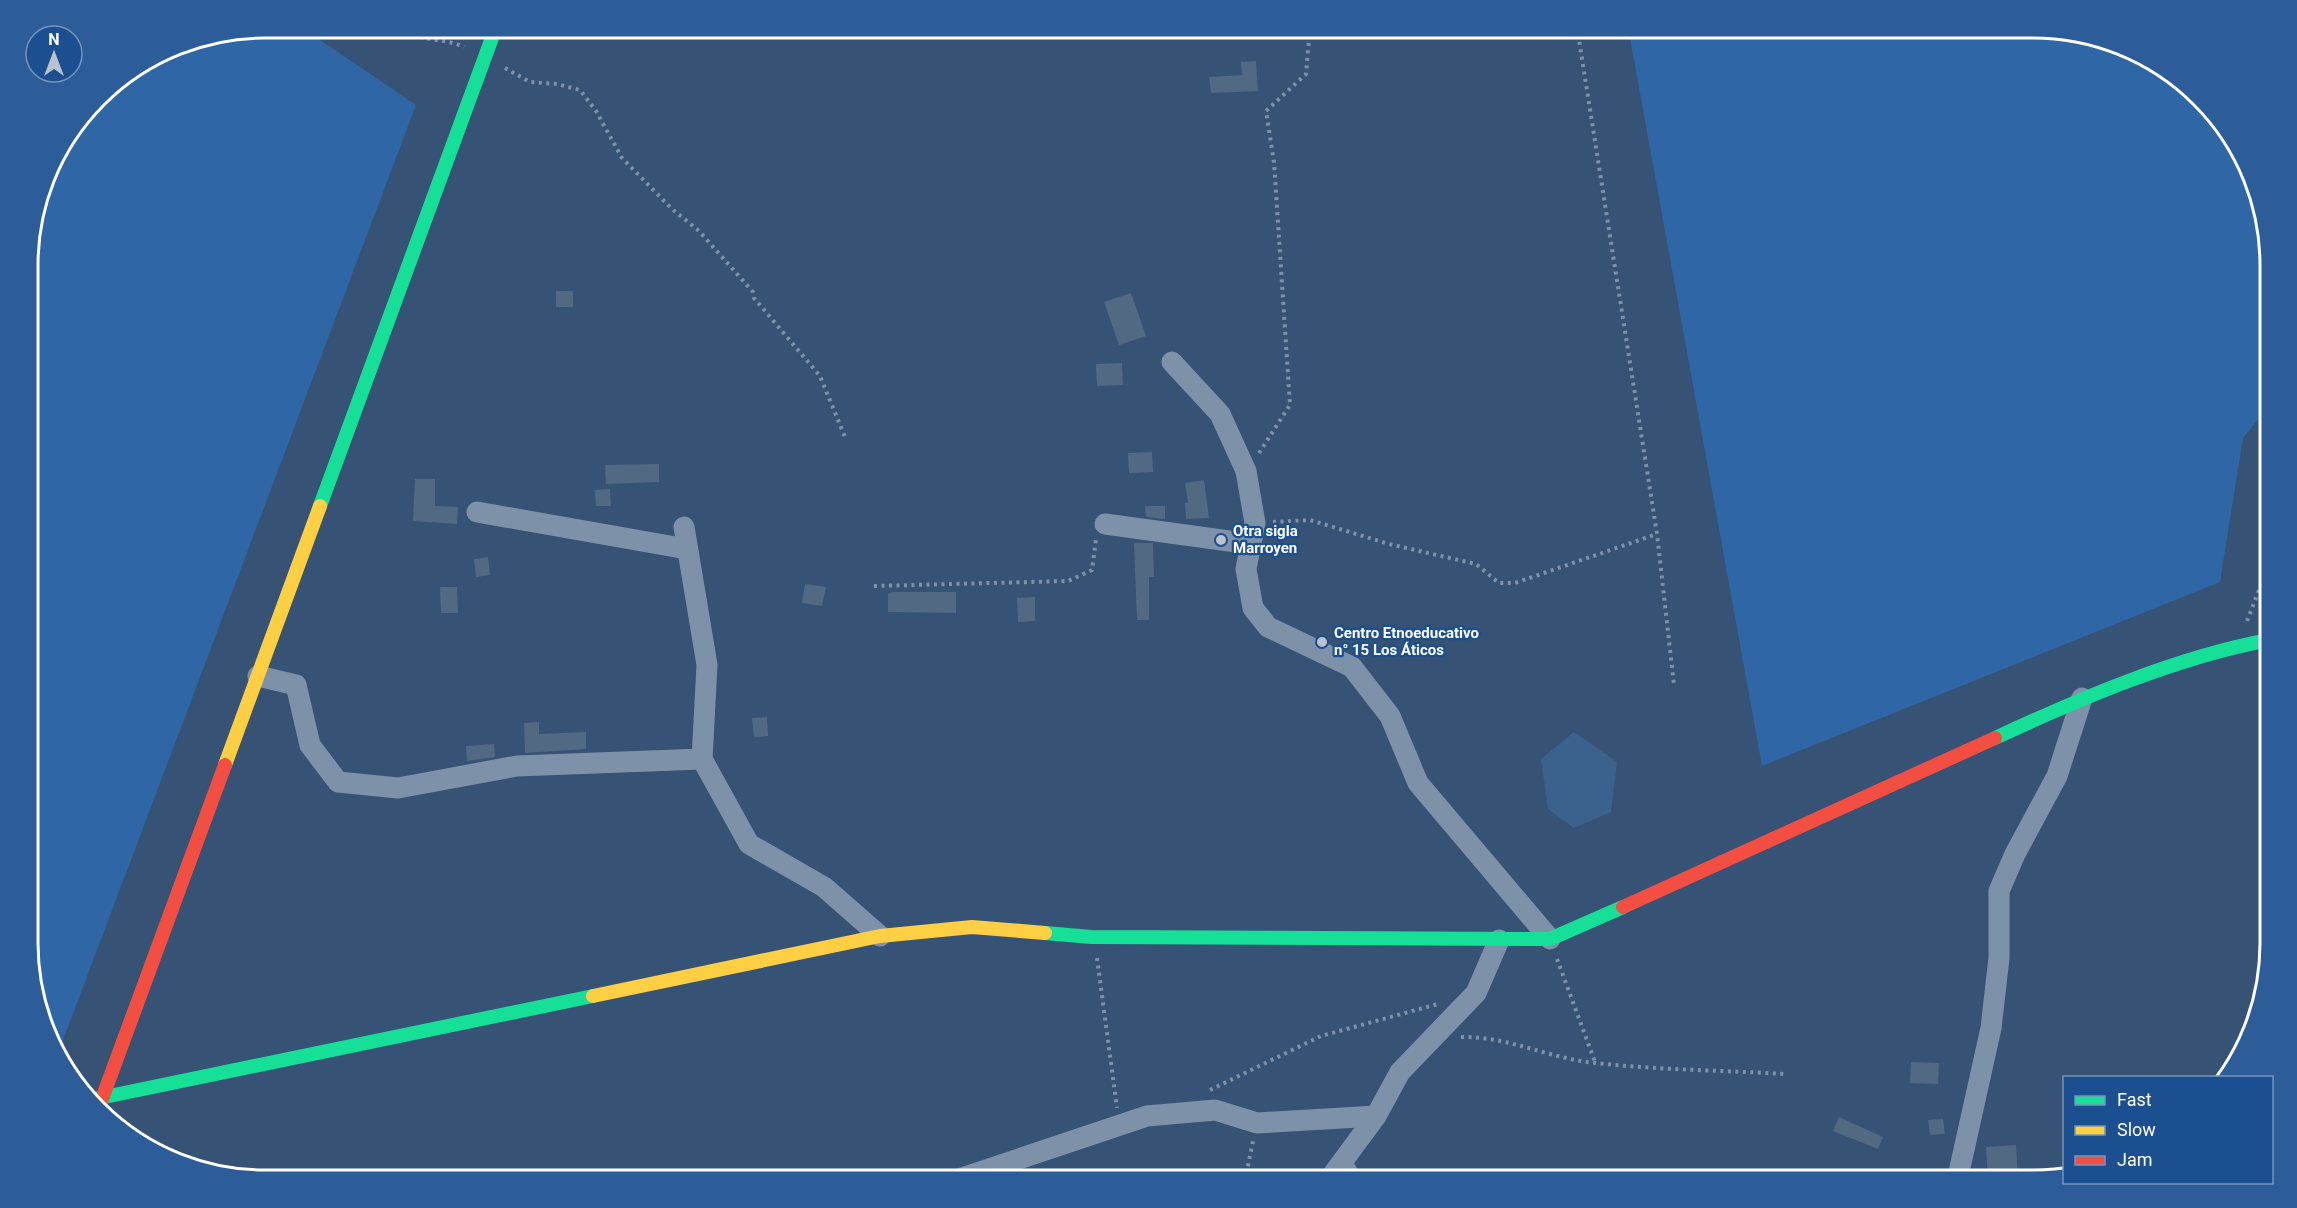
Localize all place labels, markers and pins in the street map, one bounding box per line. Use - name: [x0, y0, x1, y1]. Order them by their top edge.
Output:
- place label: Otra sigla Marroyen: [1233, 522, 1298, 557]
- marker: Otra sigla Marroyen: [1214, 533, 1228, 547]
- place label: Centro Etnoeducativo n° 15 Los Áticos: [1334, 624, 1479, 659]
- marker: Centro Etnoeducativo n° 15 Los Áticos: [1315, 635, 1329, 649]

